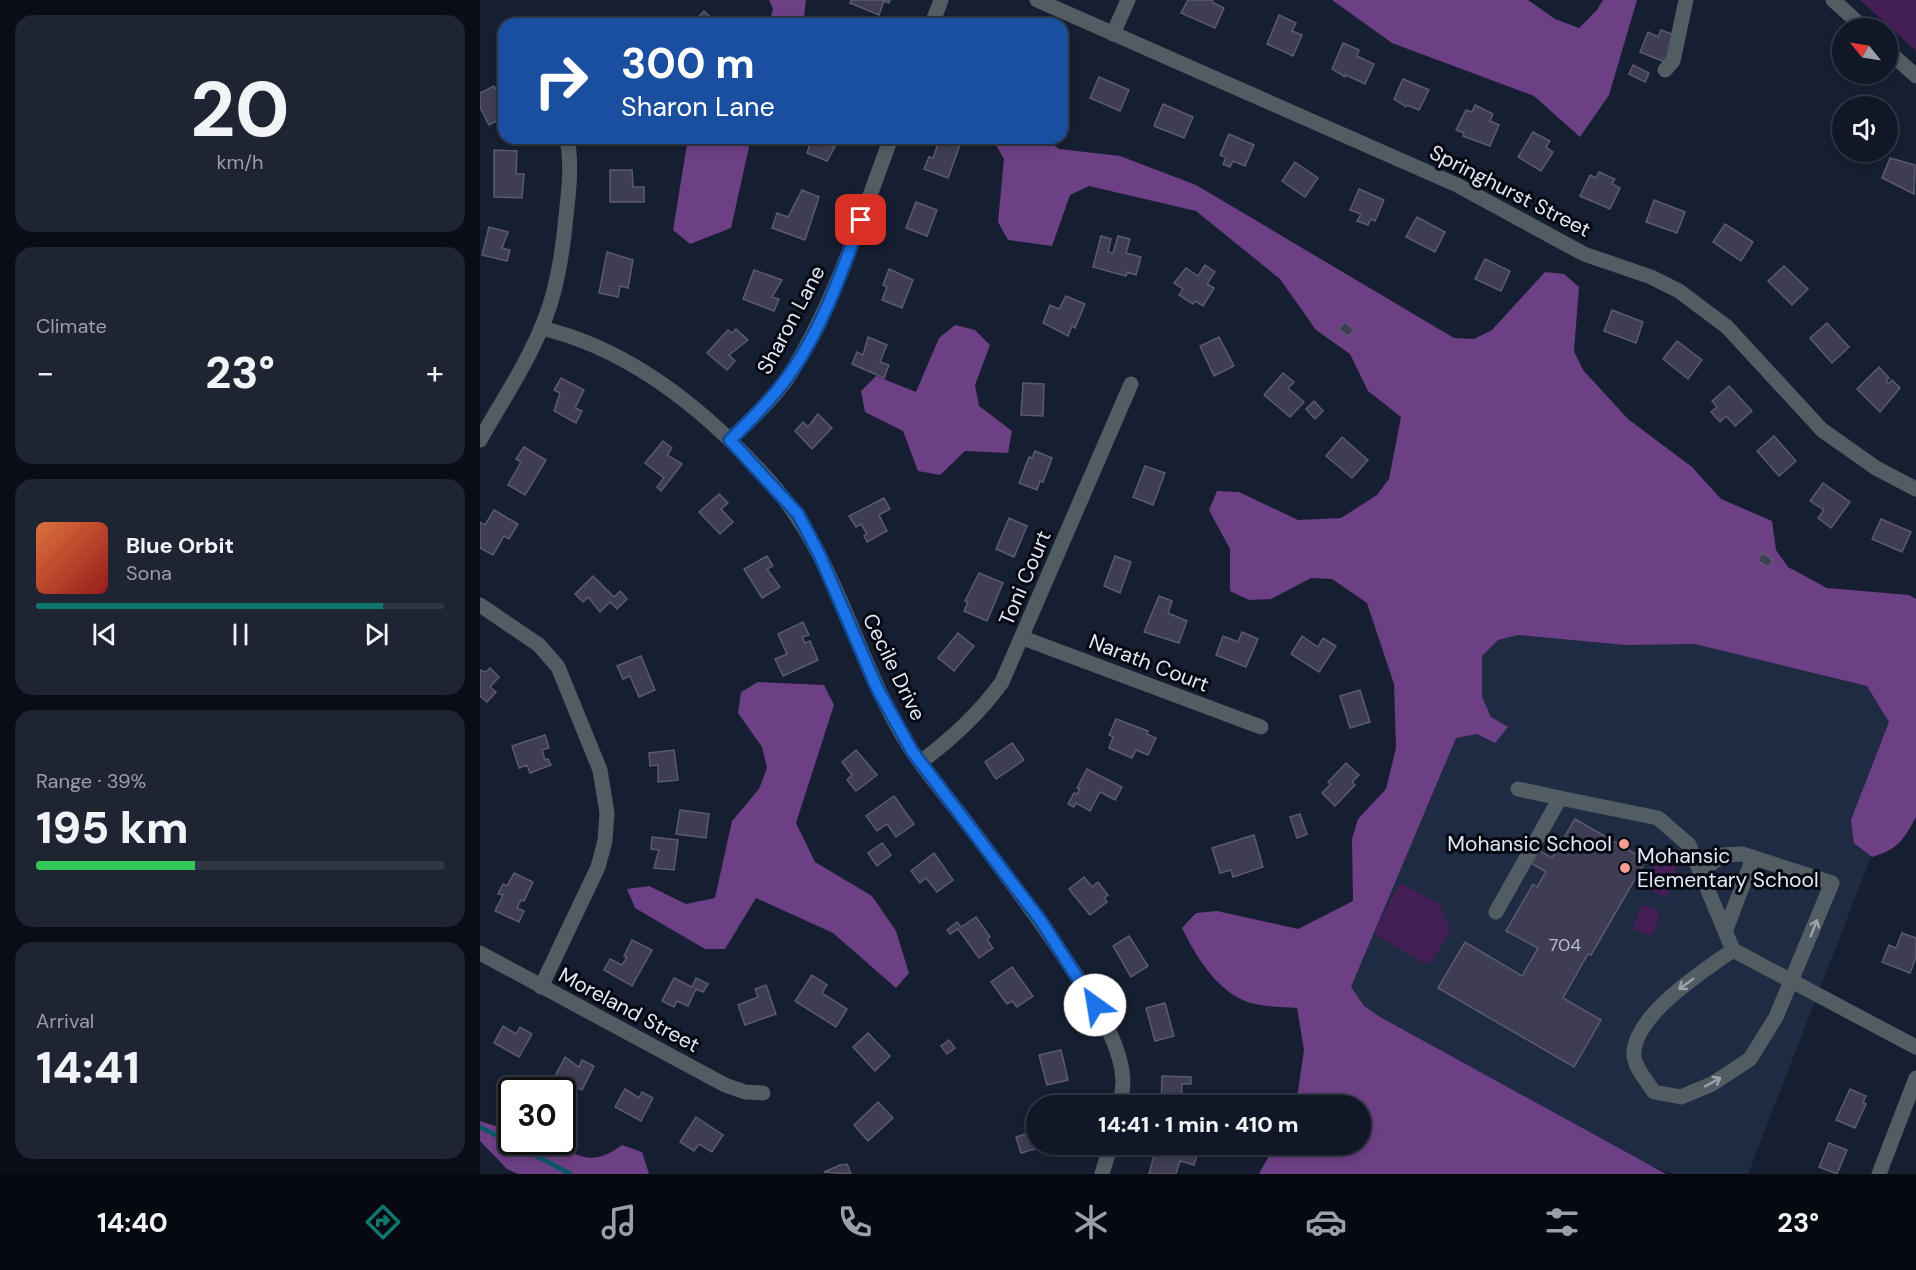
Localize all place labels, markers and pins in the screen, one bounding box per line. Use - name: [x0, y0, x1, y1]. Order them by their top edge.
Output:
- pin: [835, 194, 886, 245]
- place label: Mohansic School: [1447, 830, 1612, 858]
- marker: Mohansic School: [1617, 837, 1631, 851]
- place label: Mohansic Elementary School: [1637, 842, 1819, 894]
- marker: Mohansic Elementary School: [1618, 861, 1632, 875]

